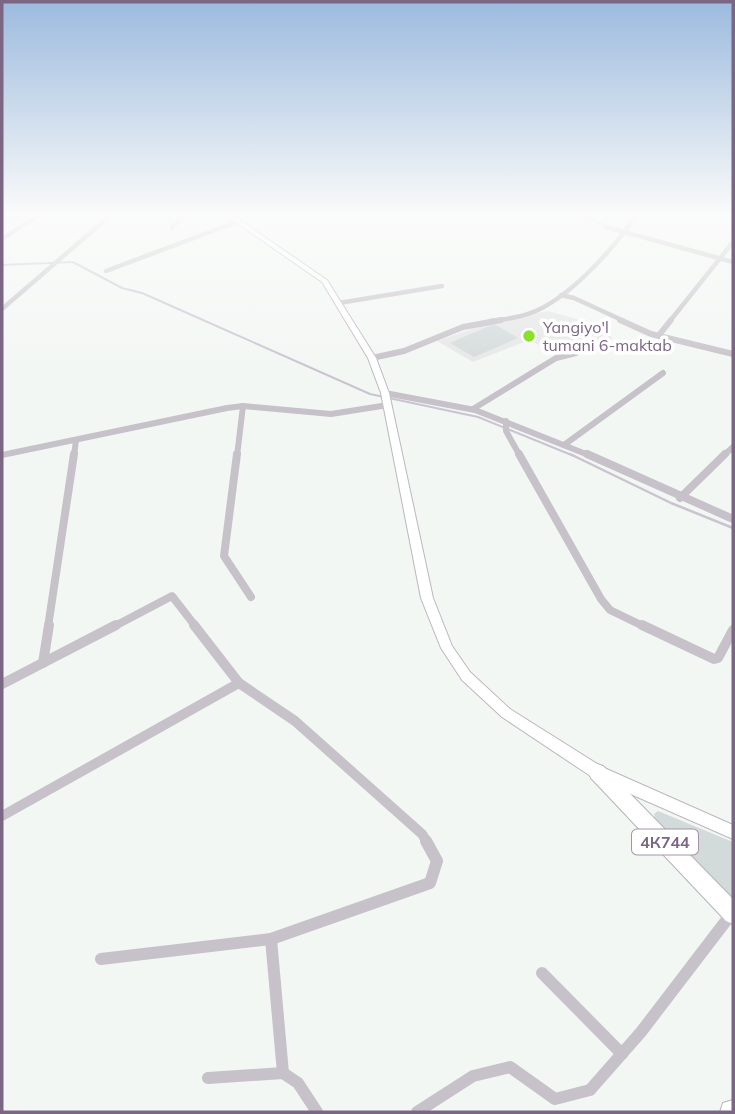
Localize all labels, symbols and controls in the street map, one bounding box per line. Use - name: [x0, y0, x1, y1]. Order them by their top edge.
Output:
- place label: Yangiyo'l tumani 6-maktab: [542, 317, 672, 355]
- marker: Yangiyo'l tumani 6-maktab: [521, 328, 537, 344]
- road number: 4К744: [632, 830, 698, 855]

